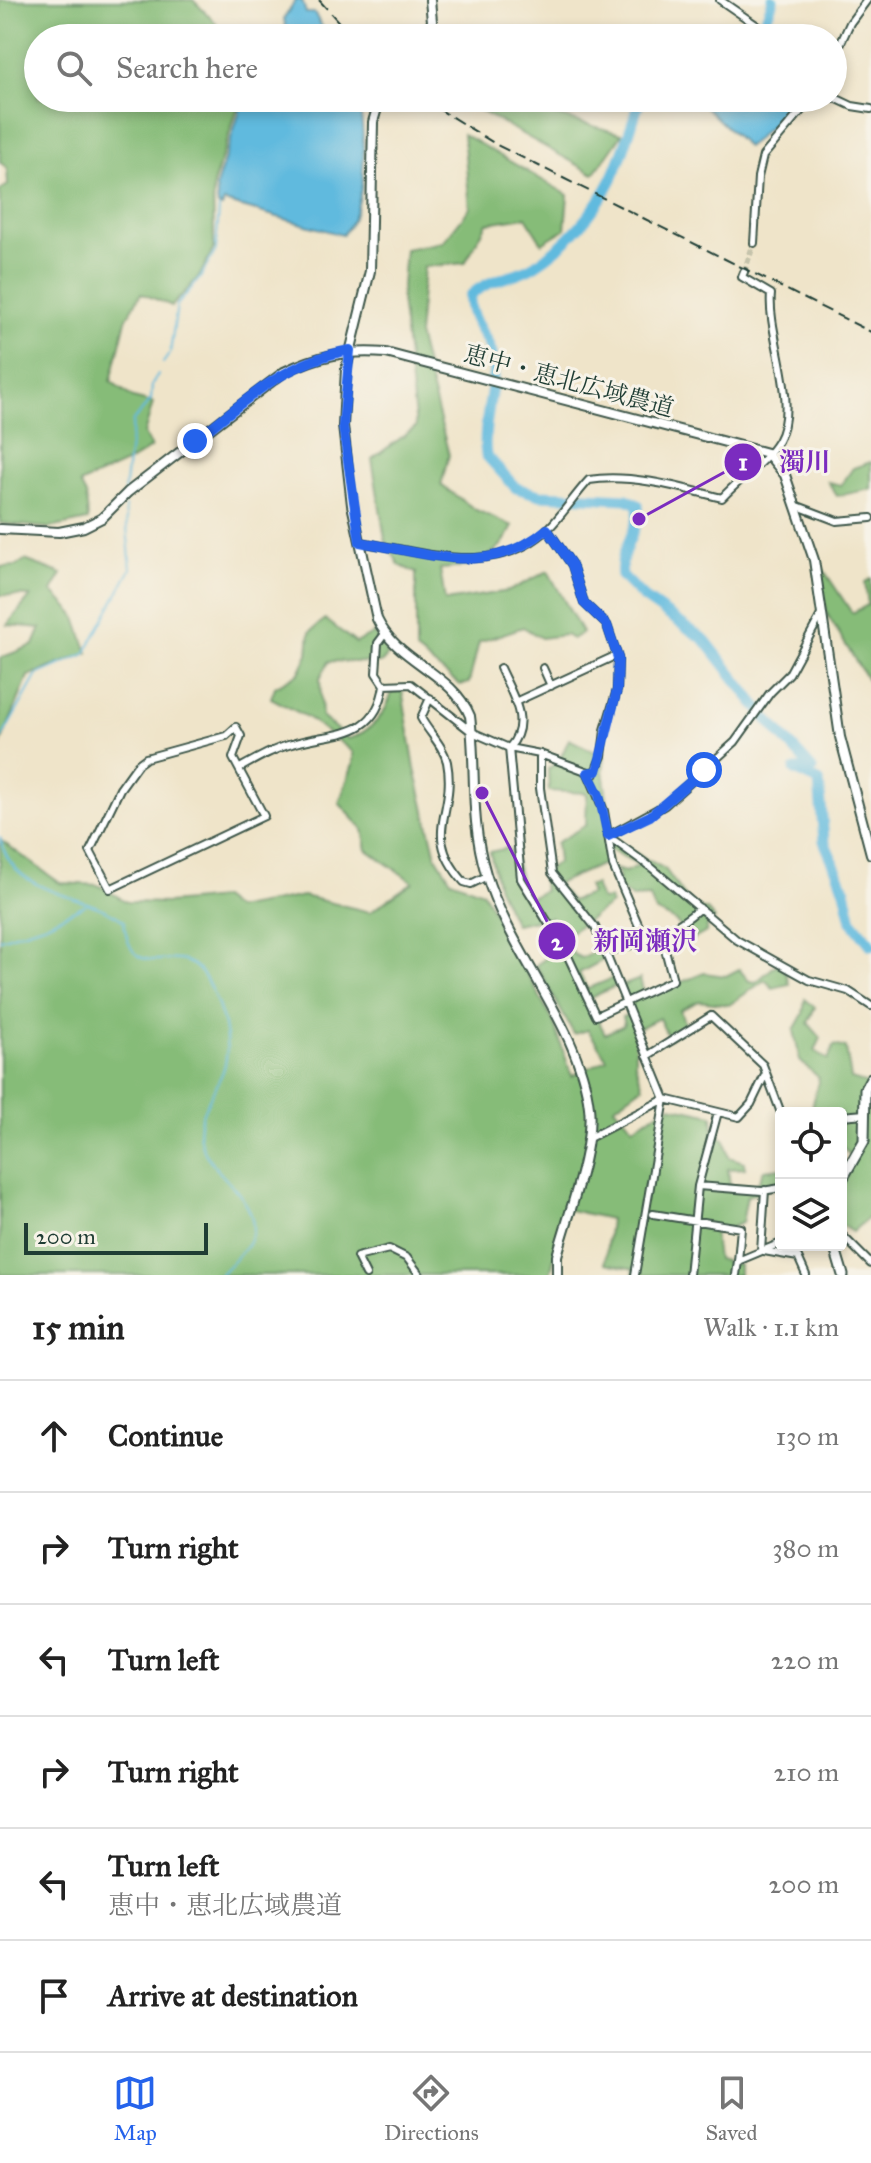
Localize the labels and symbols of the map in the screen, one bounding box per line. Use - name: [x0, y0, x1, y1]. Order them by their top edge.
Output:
- street label: 恵中・恵北広域農道: [461, 339, 677, 423]
- route end: [177, 423, 213, 459]
- callout: 濁川: [723, 437, 847, 487]
- text: 濁川: [779, 446, 831, 478]
- text: 1: [738, 447, 748, 477]
- route start: [686, 752, 722, 788]
- callout: 新岡瀬沢: [537, 916, 713, 966]
- text: 新岡瀬沢: [593, 925, 697, 957]
- text: 2: [551, 927, 564, 957]
- scale bar: [24, 1219, 208, 1255]

